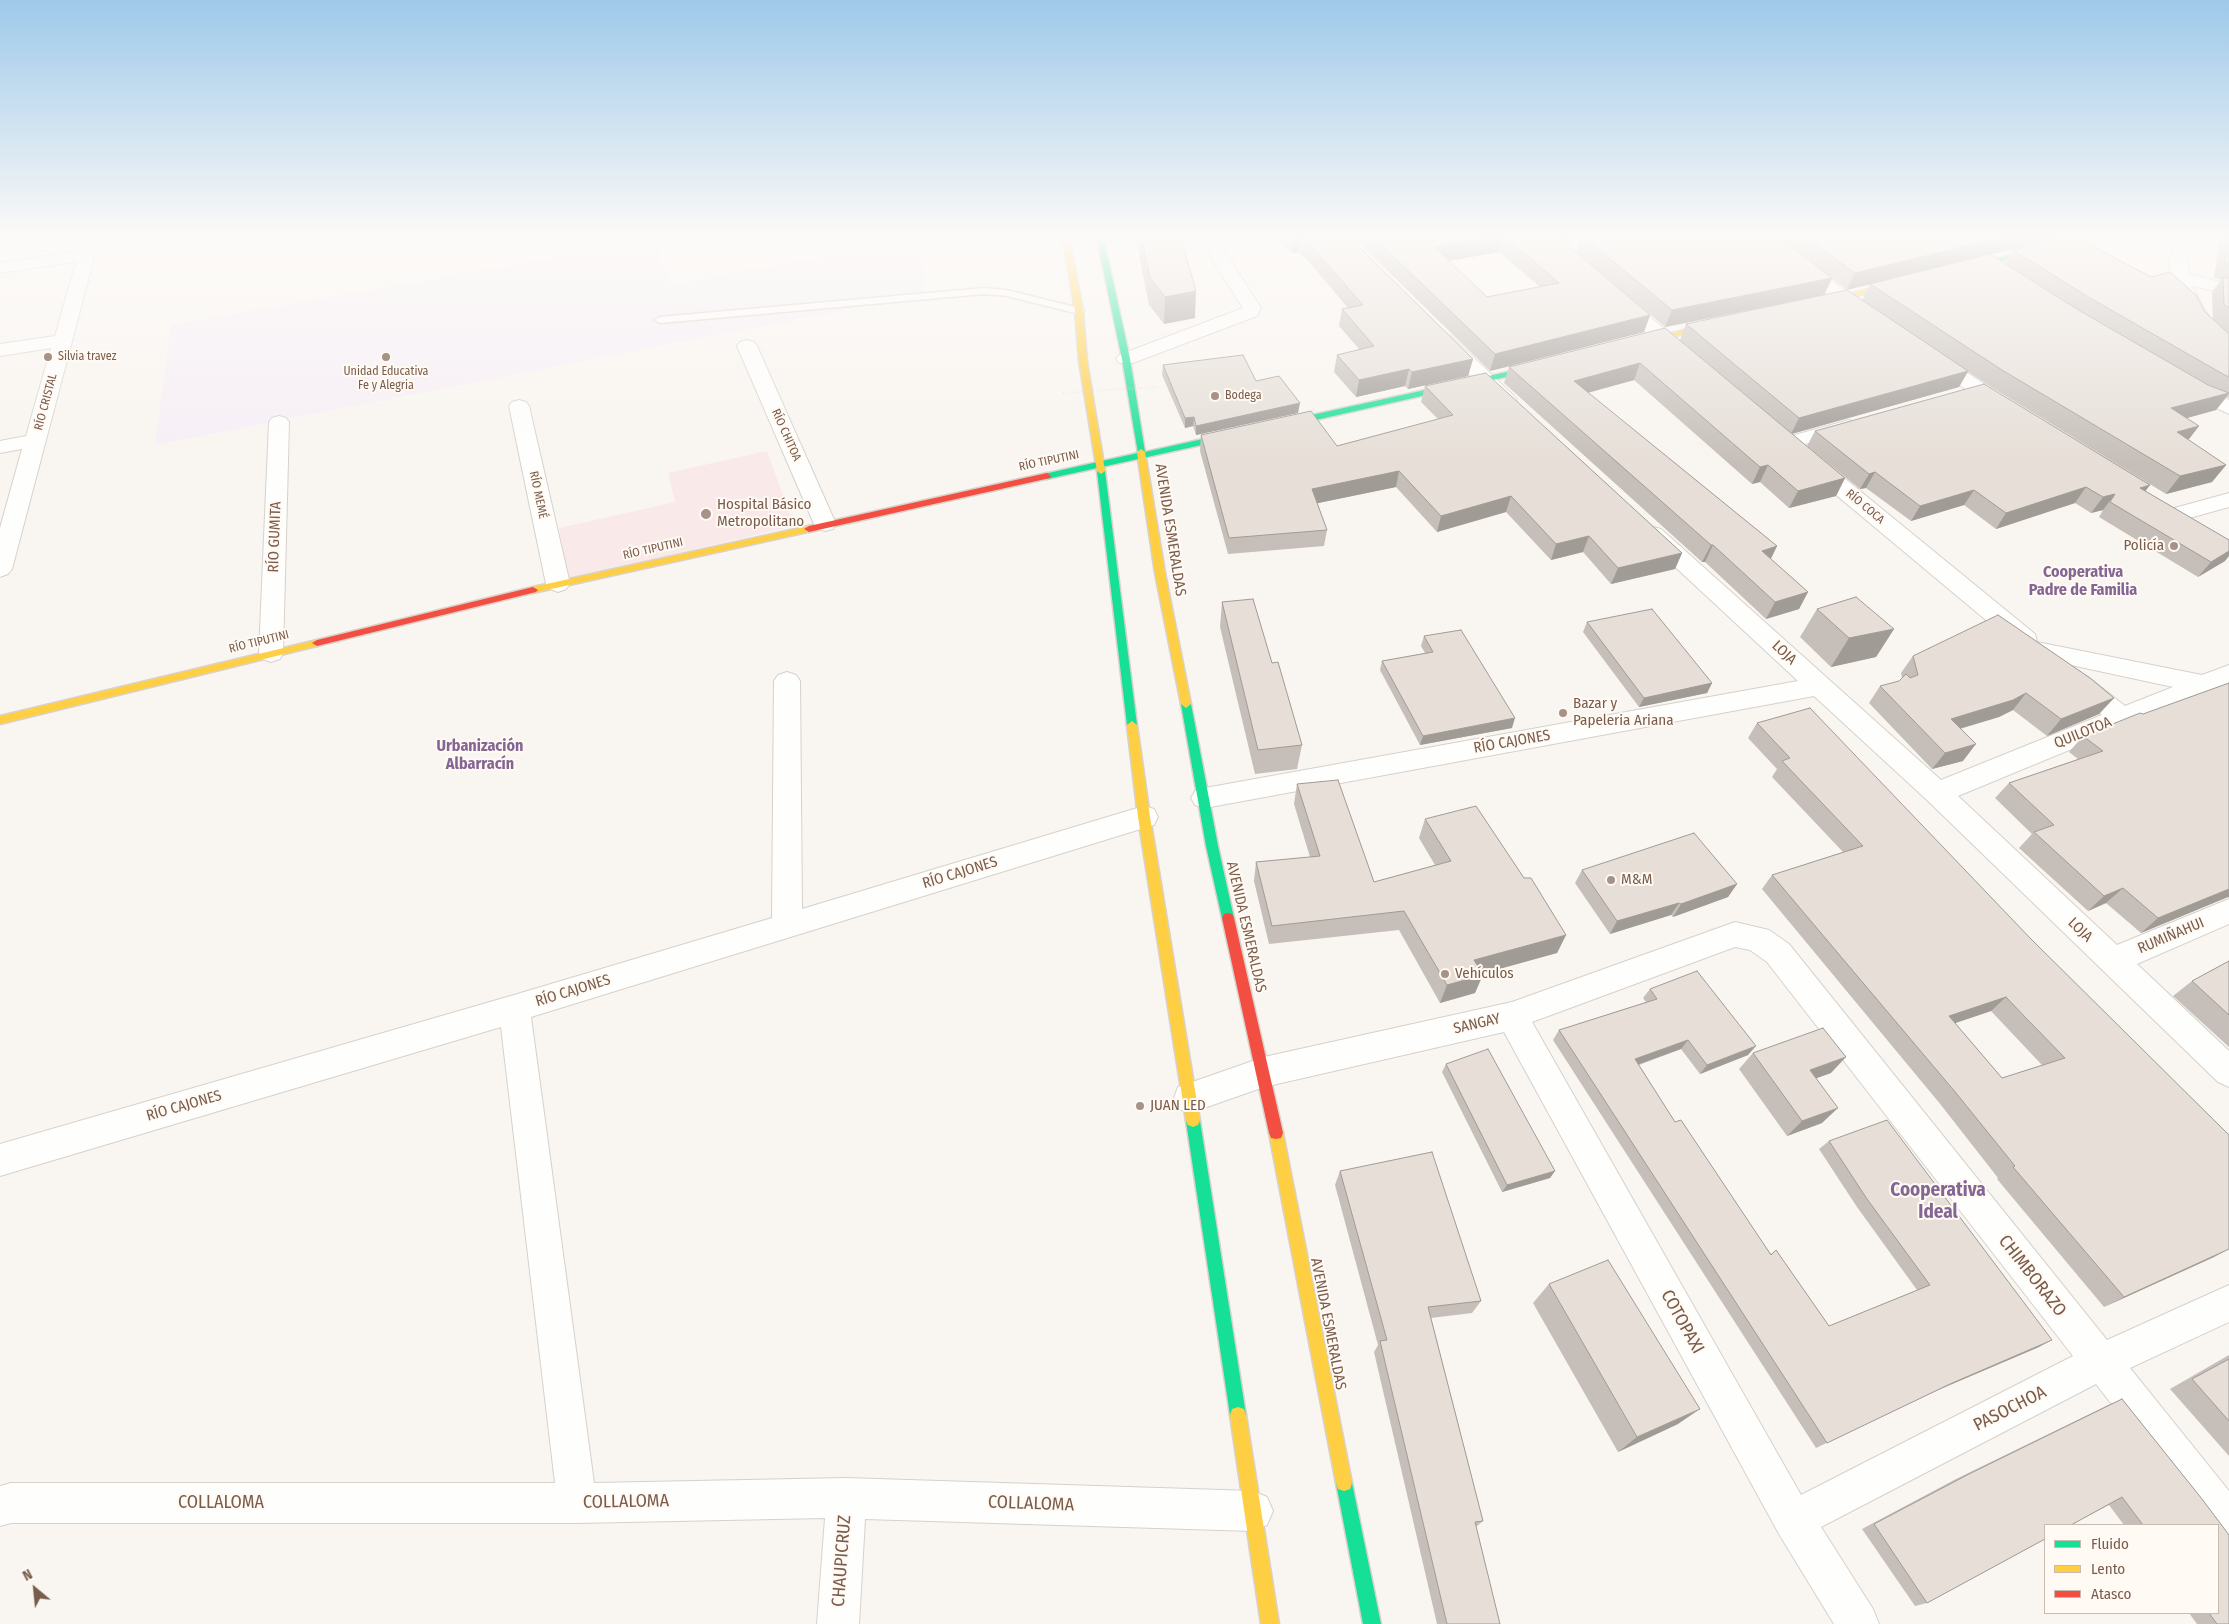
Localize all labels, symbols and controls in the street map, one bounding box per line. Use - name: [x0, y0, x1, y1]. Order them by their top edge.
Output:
- place label: Silvia travez: [58, 350, 116, 364]
- marker: Silvia travez: [42, 351, 54, 363]
- marker: Unidad Educativa Fe y Alegria: [380, 351, 392, 363]
- place label: Unidad Educativa Fe y Alegria: [344, 365, 428, 393]
- street label: RÍO CRISTAL: [32, 372, 60, 432]
- place label: Bodega: [1225, 389, 1262, 403]
- marker: Bodega: [1209, 390, 1221, 402]
- street label: RÍO CHITOA: [768, 407, 804, 463]
- street label: RÍO TIPUTINI: [1018, 448, 1080, 474]
- street label: AVENIDA ESMERALDAS: [1151, 462, 1189, 598]
- street label: RÍO MEMÉ: [526, 470, 550, 520]
- street label: RÍO COCA: [1843, 487, 1887, 527]
- place label: Hospital Básico Metropolitano: [717, 496, 811, 531]
- street label: RÍO GUMITA: [265, 501, 285, 573]
- marker: Hospital Básico Metropolitano: [699, 507, 713, 521]
- street label: RÍO TIPUTINI: [622, 535, 684, 563]
- place label: Policía: [2123, 537, 2164, 555]
- marker: Policía: [2168, 540, 2180, 552]
- district label: Cooperativa Padre de Familia: [2029, 563, 2137, 601]
- street label: RÍO TIPUTINI: [228, 628, 290, 656]
- street label: LOJA: [1768, 637, 1800, 669]
- place label: Bazar y Papeleria Ariana: [1573, 695, 1673, 730]
- marker: Bazar y Papeleria Ariana: [1557, 707, 1569, 719]
- street label: QUILOTOA: [2052, 713, 2114, 753]
- street label: RÍO CAJONES: [1472, 726, 1552, 758]
- district label: Urbanización Albarracín: [437, 737, 523, 775]
- street label: RÍO CAJONES: [920, 853, 1000, 893]
- street label: AVENIDA ESMERALDAS: [1222, 860, 1270, 994]
- place label: M&M: [1621, 871, 1652, 889]
- marker: M&M: [1605, 874, 1617, 886]
- street label: LOJA: [2064, 914, 2096, 946]
- street label: RUMIÑAHUI: [2135, 914, 2207, 958]
- place label: Vehículos: [1455, 965, 1514, 983]
- marker: Vehículos: [1439, 968, 1451, 980]
- street label: RÍO CAJONES: [533, 971, 613, 1011]
- street label: SANGAY: [1452, 1010, 1502, 1038]
- street label: RÍO CAJONES: [144, 1087, 224, 1125]
- place label: JUAN LED: [1150, 1097, 1206, 1115]
- marker: JUAN LED: [1134, 1100, 1146, 1112]
- district label: Cooperativa Ideal: [1890, 1180, 1986, 1224]
- street label: CHIMBORAZO: [1994, 1231, 2070, 1321]
- street label: AVENIDA ESMERALDAS: [1306, 1257, 1350, 1391]
- street label: COTOPAXI: [1656, 1286, 1708, 1358]
- street label: PASOCHOA: [1970, 1382, 2050, 1436]
- street label: COLLALOMA: [583, 1490, 669, 1514]
- street label: COLLALOMA: [178, 1492, 264, 1514]
- street label: COLLALOMA: [988, 1492, 1074, 1516]
- street label: CHAUPICRUZ: [828, 1514, 856, 1608]
- legend: [2044, 1524, 2219, 1614]
- text: Fluido: [2091, 1535, 2129, 1553]
- text: Lento: [2091, 1560, 2125, 1578]
- north arrow: [10, 1564, 60, 1614]
- text: N: [20, 1566, 35, 1585]
- text: Atasco: [2091, 1585, 2131, 1603]

